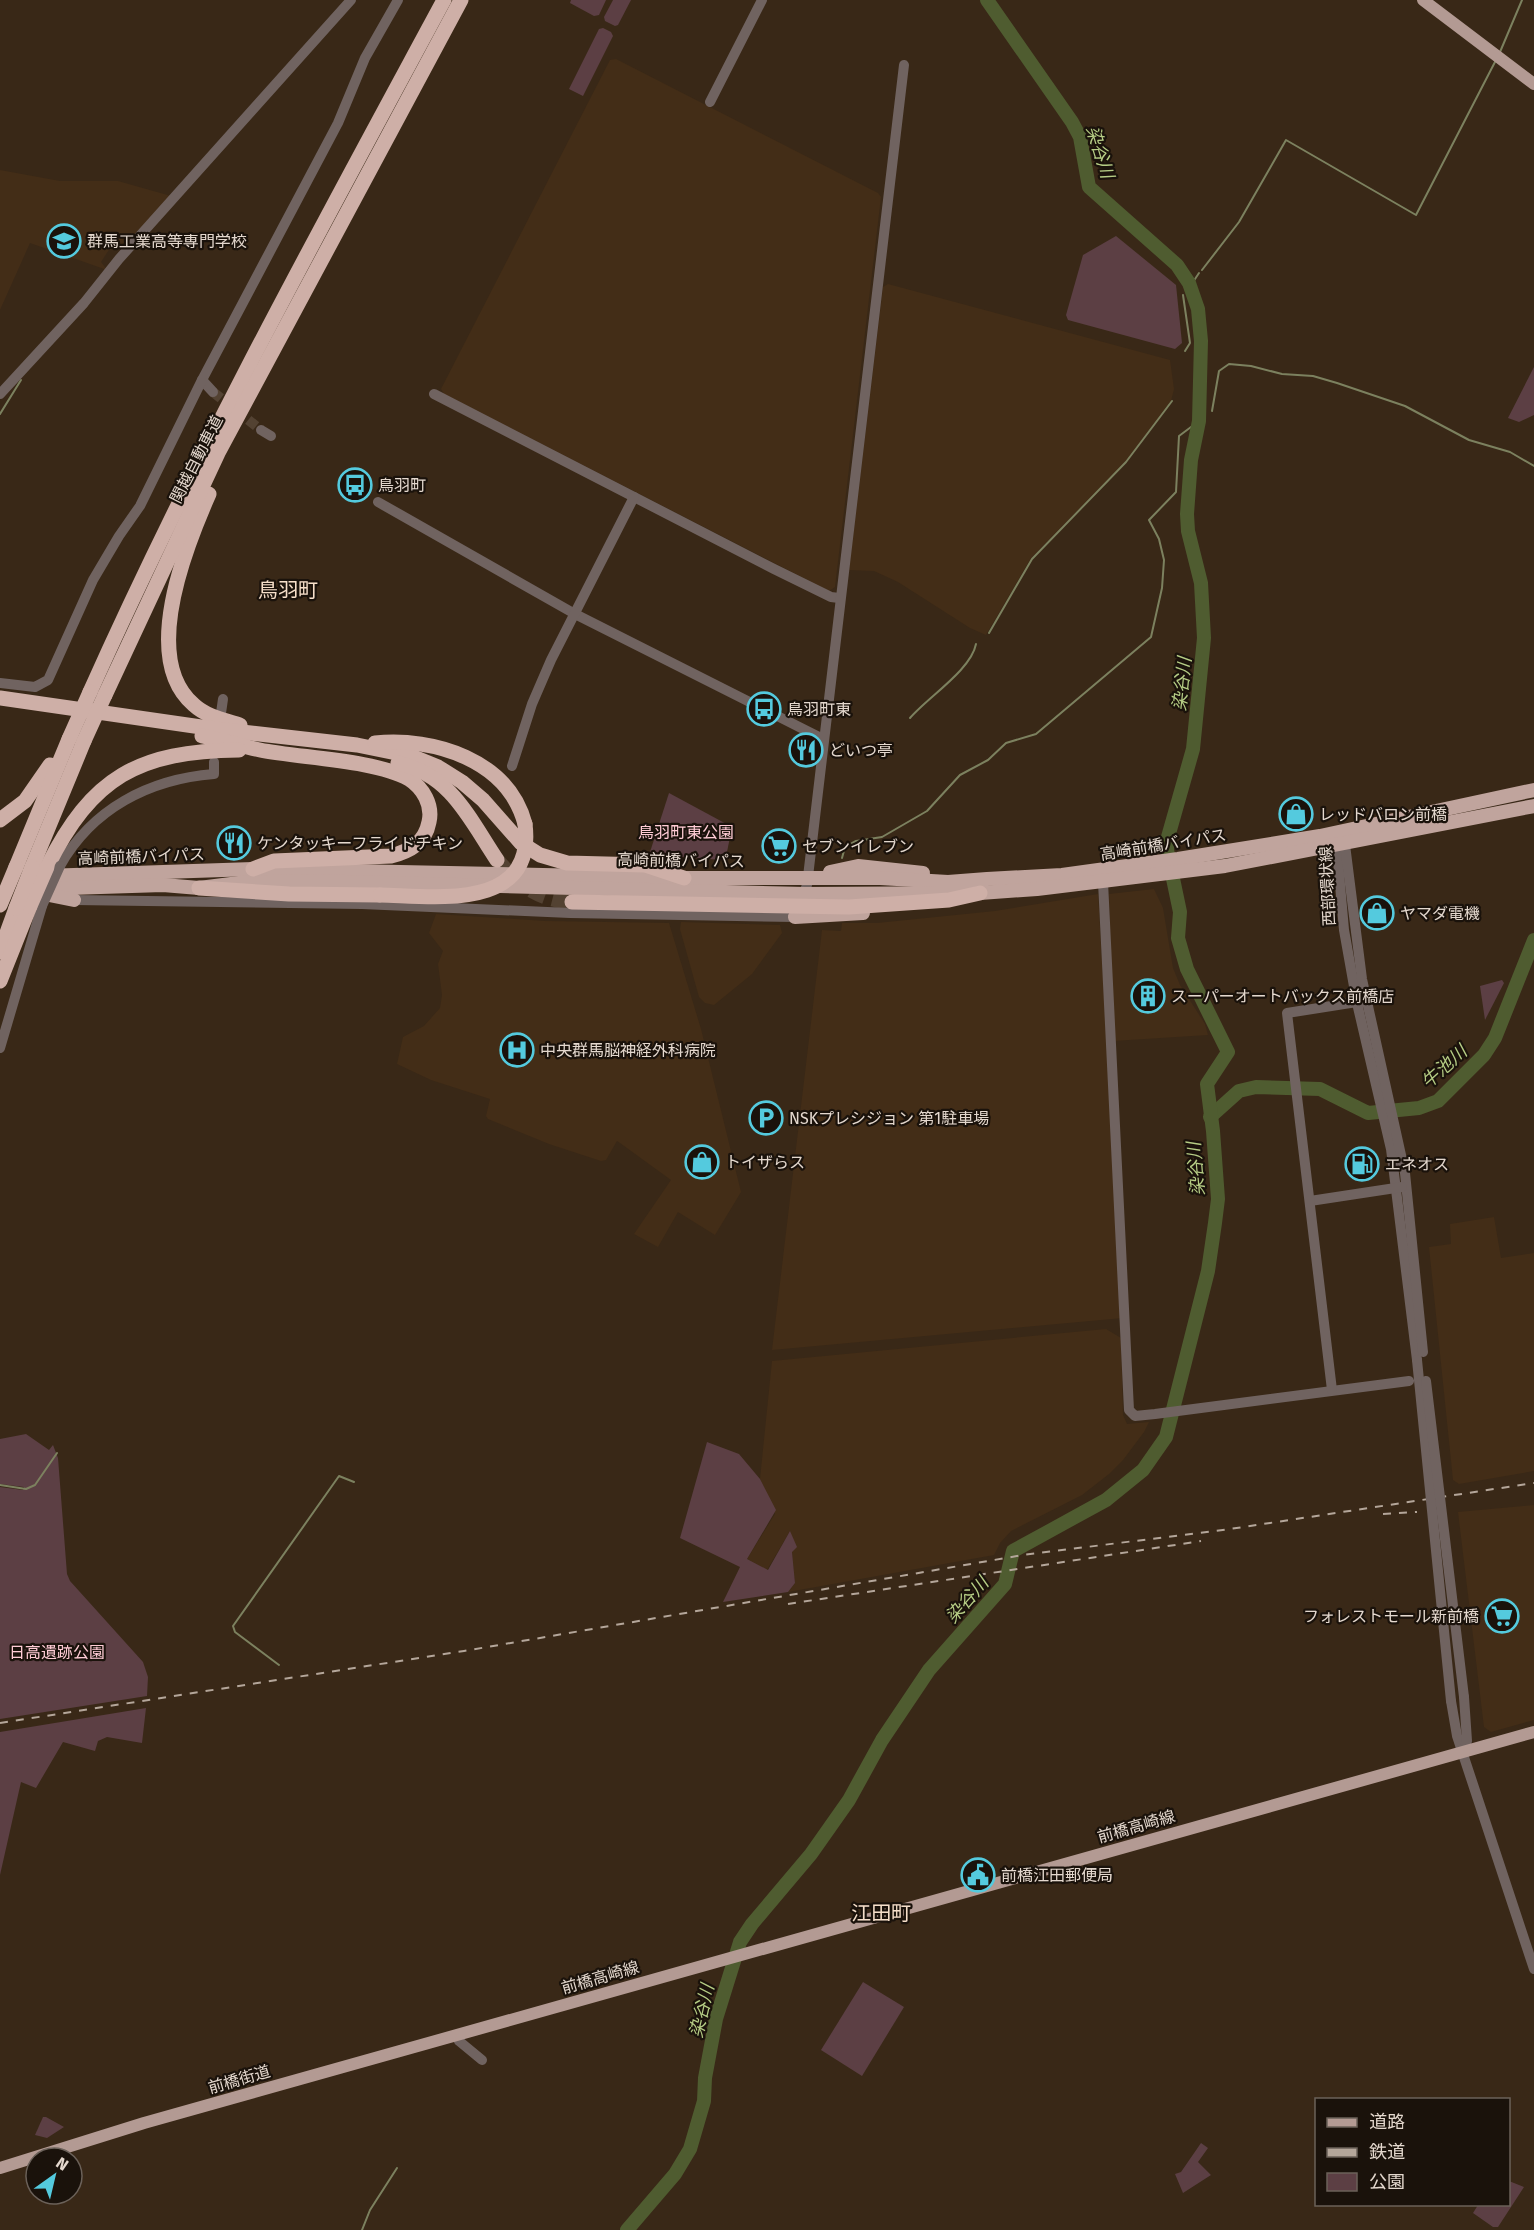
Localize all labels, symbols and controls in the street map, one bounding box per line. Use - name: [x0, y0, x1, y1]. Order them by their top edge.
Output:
- water label: 染谷川: [1082, 123, 1119, 183]
- school or university icon: 群馬工業高等専門学校: [46, 223, 82, 259]
- place label: 群馬工業高等専門学校: [87, 232, 247, 251]
- street label: 関越自動車道: [166, 412, 227, 506]
- bus stop icon: 鳥羽町: [337, 467, 373, 503]
- place label: 鳥羽町: [378, 476, 426, 495]
- district label: 鳥羽町: [258, 578, 318, 602]
- water label: 染谷川: [1168, 654, 1196, 712]
- bus stop icon: 鳥羽町東: [746, 691, 782, 727]
- place label: 鳥羽町東: [787, 700, 851, 719]
- restaurant icon: どいつ亭: [788, 732, 824, 768]
- place label: どいつ亭: [829, 741, 893, 760]
- shop icon: レッドバロン前橋: [1278, 796, 1314, 832]
- place label: レッドバロン前橋: [1319, 805, 1447, 824]
- park label: 鳥羽町東公園: [638, 823, 734, 842]
- restaurant icon: ケンタッキーフライドチキン: [216, 825, 252, 861]
- street label: 高崎前橋バイパス: [1099, 825, 1228, 864]
- supermarket icon: セブンイレブン: [761, 828, 797, 864]
- place label: ケンタッキーフライドチキン: [257, 834, 463, 853]
- place label: セブンイレブン: [802, 837, 914, 856]
- street label: 高崎前橋バイパス: [77, 845, 205, 868]
- street label: 西部環状線: [1316, 846, 1339, 926]
- street label: 高崎前橋バイパス: [617, 850, 745, 871]
- shop icon: ヤマダ電機: [1359, 895, 1395, 931]
- place label: ヤマダ電機: [1400, 904, 1480, 923]
- building icon: スーパーオートバックス前橋店: [1130, 978, 1166, 1014]
- place label: スーパーオートバックス前橋店: [1171, 987, 1394, 1006]
- hospital icon: 中央群馬脳神経外科病院: [499, 1032, 535, 1068]
- water label: 牛池川: [1417, 1039, 1473, 1093]
- place label: 中央群馬脳神経外科病院: [540, 1041, 716, 1060]
- parking icon: NSKプレシジョン 第1駐車場: [748, 1100, 784, 1136]
- place label: NSKプレシジョン 第1駐車場: [789, 1109, 989, 1128]
- water label: 染谷川: [1183, 1139, 1209, 1197]
- shop icon: トイザらス: [684, 1144, 720, 1180]
- fuel station icon: エネオス: [1344, 1146, 1380, 1182]
- place label: トイザらス: [725, 1153, 805, 1172]
- place label: エネオス: [1385, 1155, 1449, 1174]
- water label: 染谷川: [941, 1571, 994, 1628]
- supermarket icon: フォレストモール新前橋: [1484, 1598, 1520, 1634]
- place label: フォレストモール新前橋: [1303, 1607, 1479, 1626]
- park label: 日高遺跡公園: [9, 1643, 105, 1662]
- street label: 前橋高崎線: [1095, 1806, 1177, 1847]
- public building icon: 前橋江田郵便局: [960, 1857, 996, 1893]
- place label: 前橋江田郵便局: [1001, 1866, 1113, 1885]
- district label: 江田町: [851, 1901, 911, 1925]
- street label: 前橋高崎線: [559, 1957, 641, 1998]
- water label: 染谷川: [685, 1980, 719, 2040]
- street label: 前橋街道: [206, 2062, 273, 2097]
- legend: [1315, 2098, 1510, 2206]
- text: 道路: [1369, 2111, 1405, 2133]
- text: 鉄道: [1369, 2141, 1405, 2163]
- north arrow: [24, 2146, 84, 2206]
- text: N: [52, 2153, 72, 2175]
- text: 公園: [1369, 2171, 1405, 2193]

